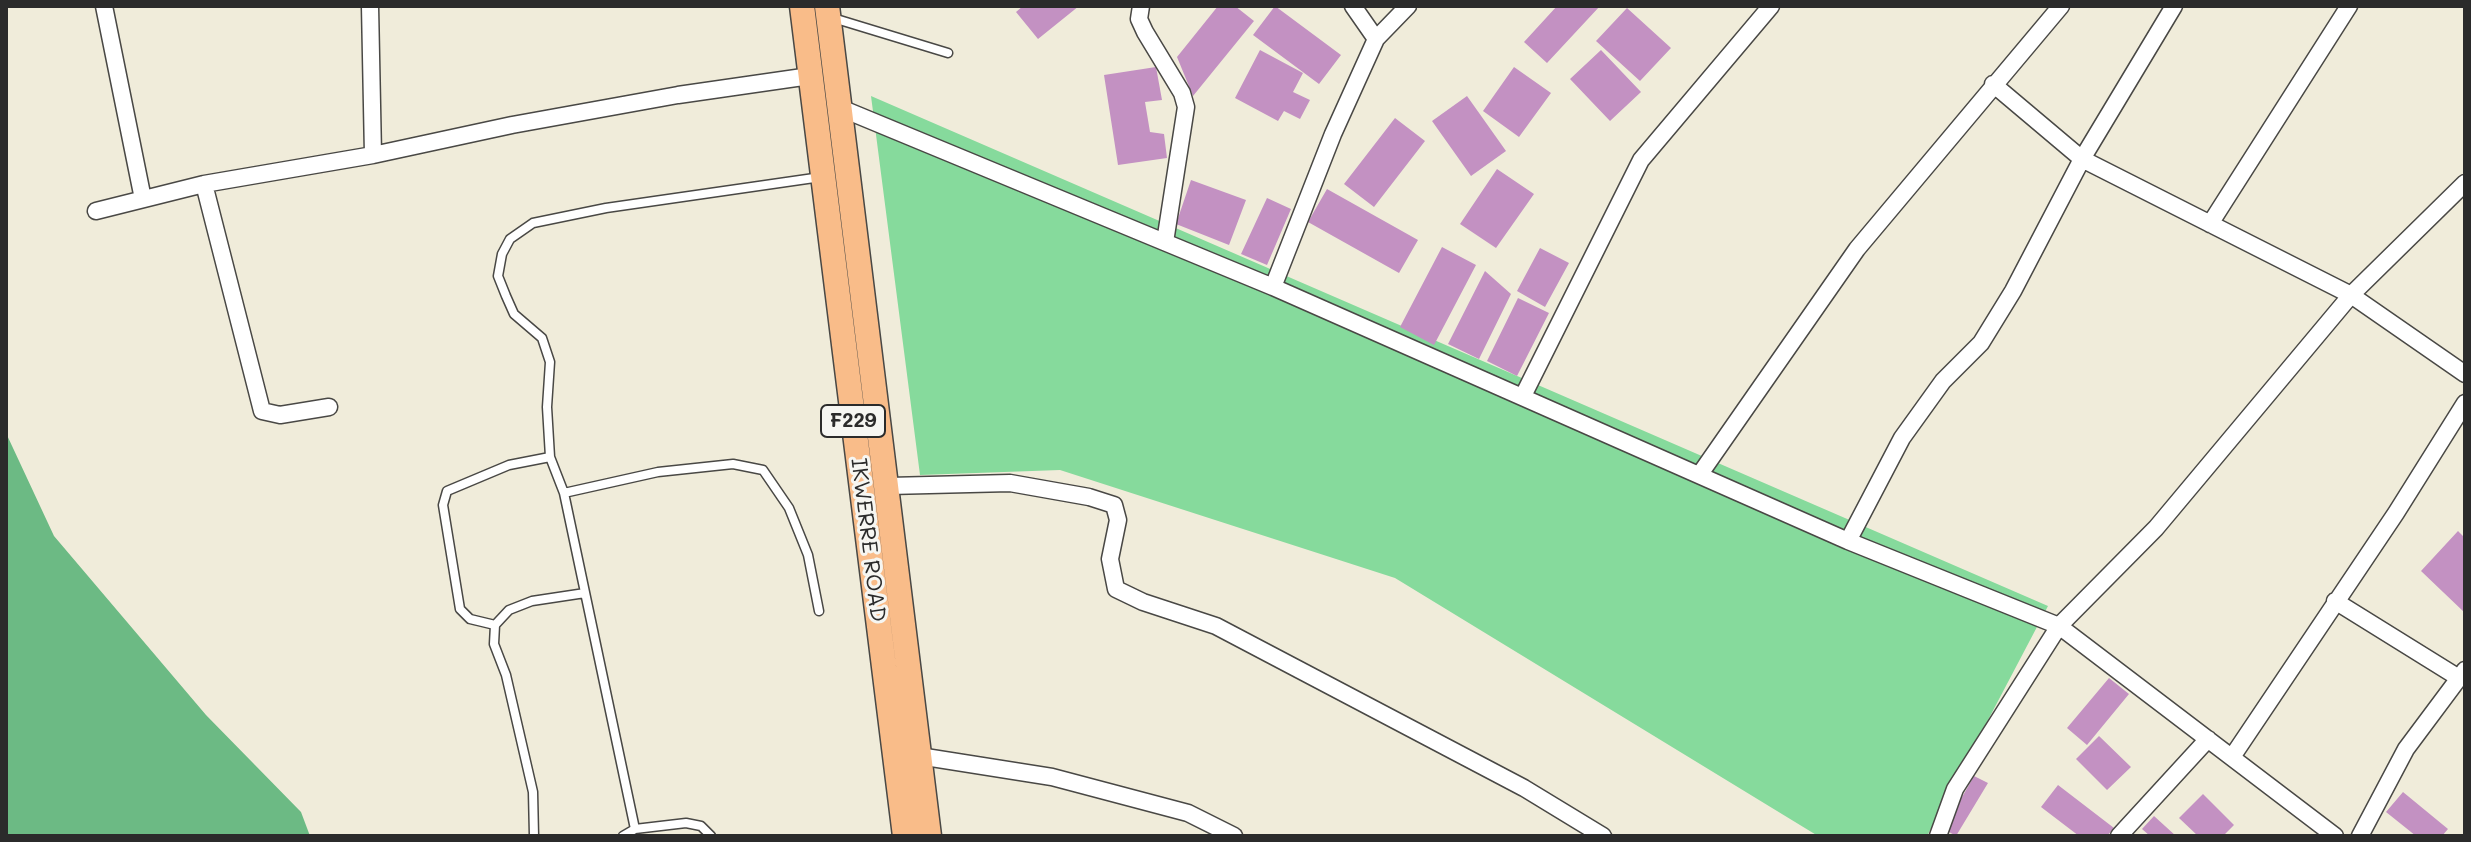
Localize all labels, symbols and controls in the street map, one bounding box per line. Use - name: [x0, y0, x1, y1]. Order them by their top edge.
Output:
- road number: F229: [821, 405, 885, 437]
- street label: IKWERRE ROAD: [845, 457, 891, 623]

